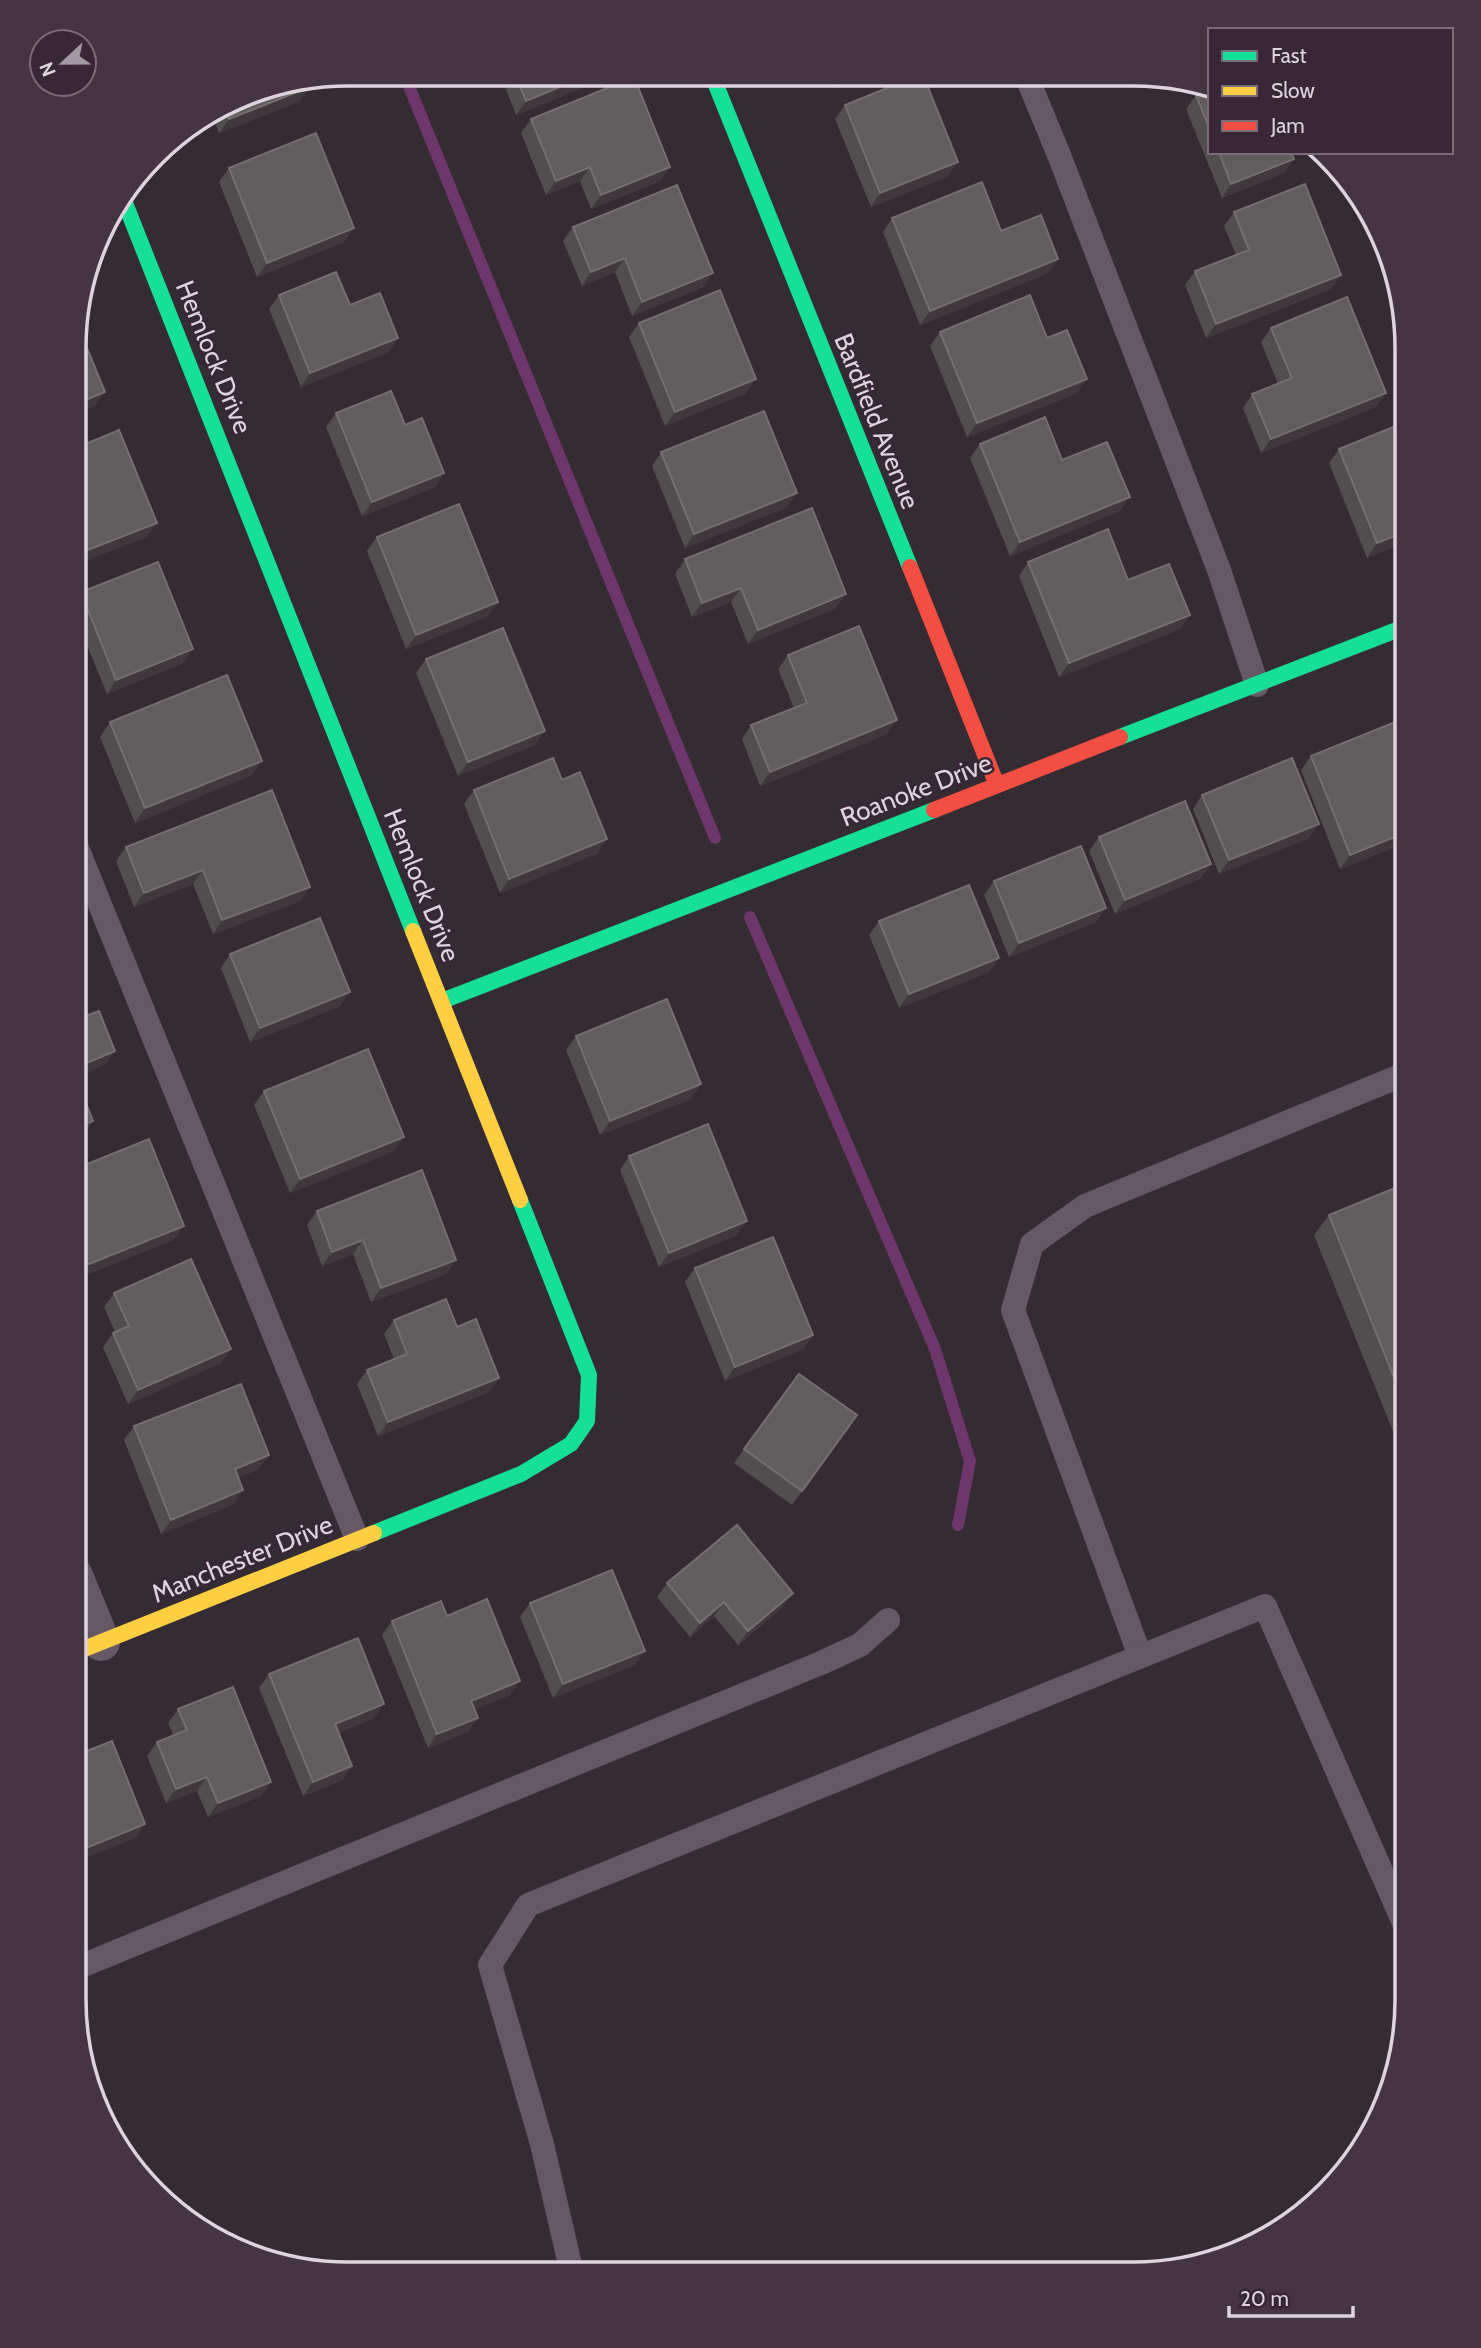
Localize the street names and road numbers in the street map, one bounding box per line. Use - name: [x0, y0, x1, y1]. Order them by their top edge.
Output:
- street label: Hemlock Drive: [169, 276, 259, 438]
- street label: Bardfield Avenue: [827, 329, 927, 513]
- street label: Roanoke Drive: [836, 747, 996, 833]
- street label: Hemlock Drive: [377, 804, 467, 966]
- street label: Manchester Drive: [147, 1508, 337, 1610]

